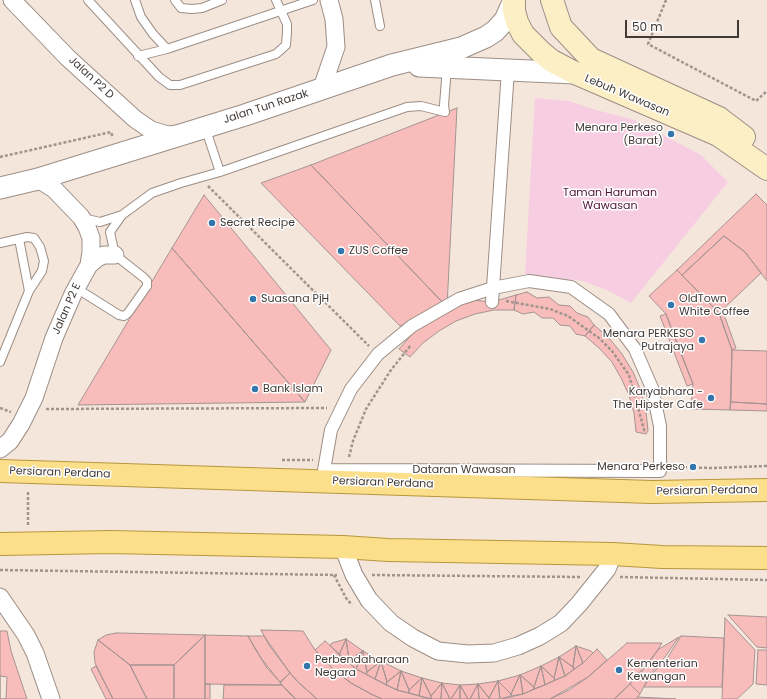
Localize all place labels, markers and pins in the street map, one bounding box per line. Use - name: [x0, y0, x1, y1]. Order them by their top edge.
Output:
- place label: Menara Perkeso (Barat): [575, 121, 663, 147]
- marker: Menara Perkeso (Barat): [666, 129, 676, 139]
- place label: Secret Recipe: [220, 216, 295, 230]
- marker: Secret Recipe: [207, 218, 217, 228]
- place label: ZUS Coffee: [349, 244, 408, 258]
- marker: ZUS Coffee: [336, 246, 346, 256]
- place label: Suasana PjH: [261, 292, 329, 306]
- place label: OldTown White Coffee: [679, 292, 750, 318]
- marker: Suasana PjH: [248, 294, 258, 304]
- marker: OldTown White Coffee: [666, 300, 676, 310]
- place label: Menara PERKESO Putrajaya: [603, 327, 694, 353]
- marker: Menara PERKESO Putrajaya: [697, 335, 707, 345]
- place label: Bank Islam: [263, 382, 323, 396]
- marker: Bank Islam: [250, 384, 260, 394]
- place label: Karyabhara - The Hipster Cafe: [613, 385, 703, 411]
- marker: Karyabhara - The Hipster Cafe: [706, 393, 716, 403]
- place label: Menara Perkeso: [597, 460, 685, 474]
- marker: Menara Perkeso: [688, 462, 698, 472]
- place label: Perbendaharaan Negara: [315, 653, 409, 679]
- place label: Kementerian Kewangan: [627, 657, 698, 683]
- marker: Perbendaharaan Negara: [302, 661, 312, 671]
- marker: Kementerian Kewangan: [614, 665, 624, 675]

